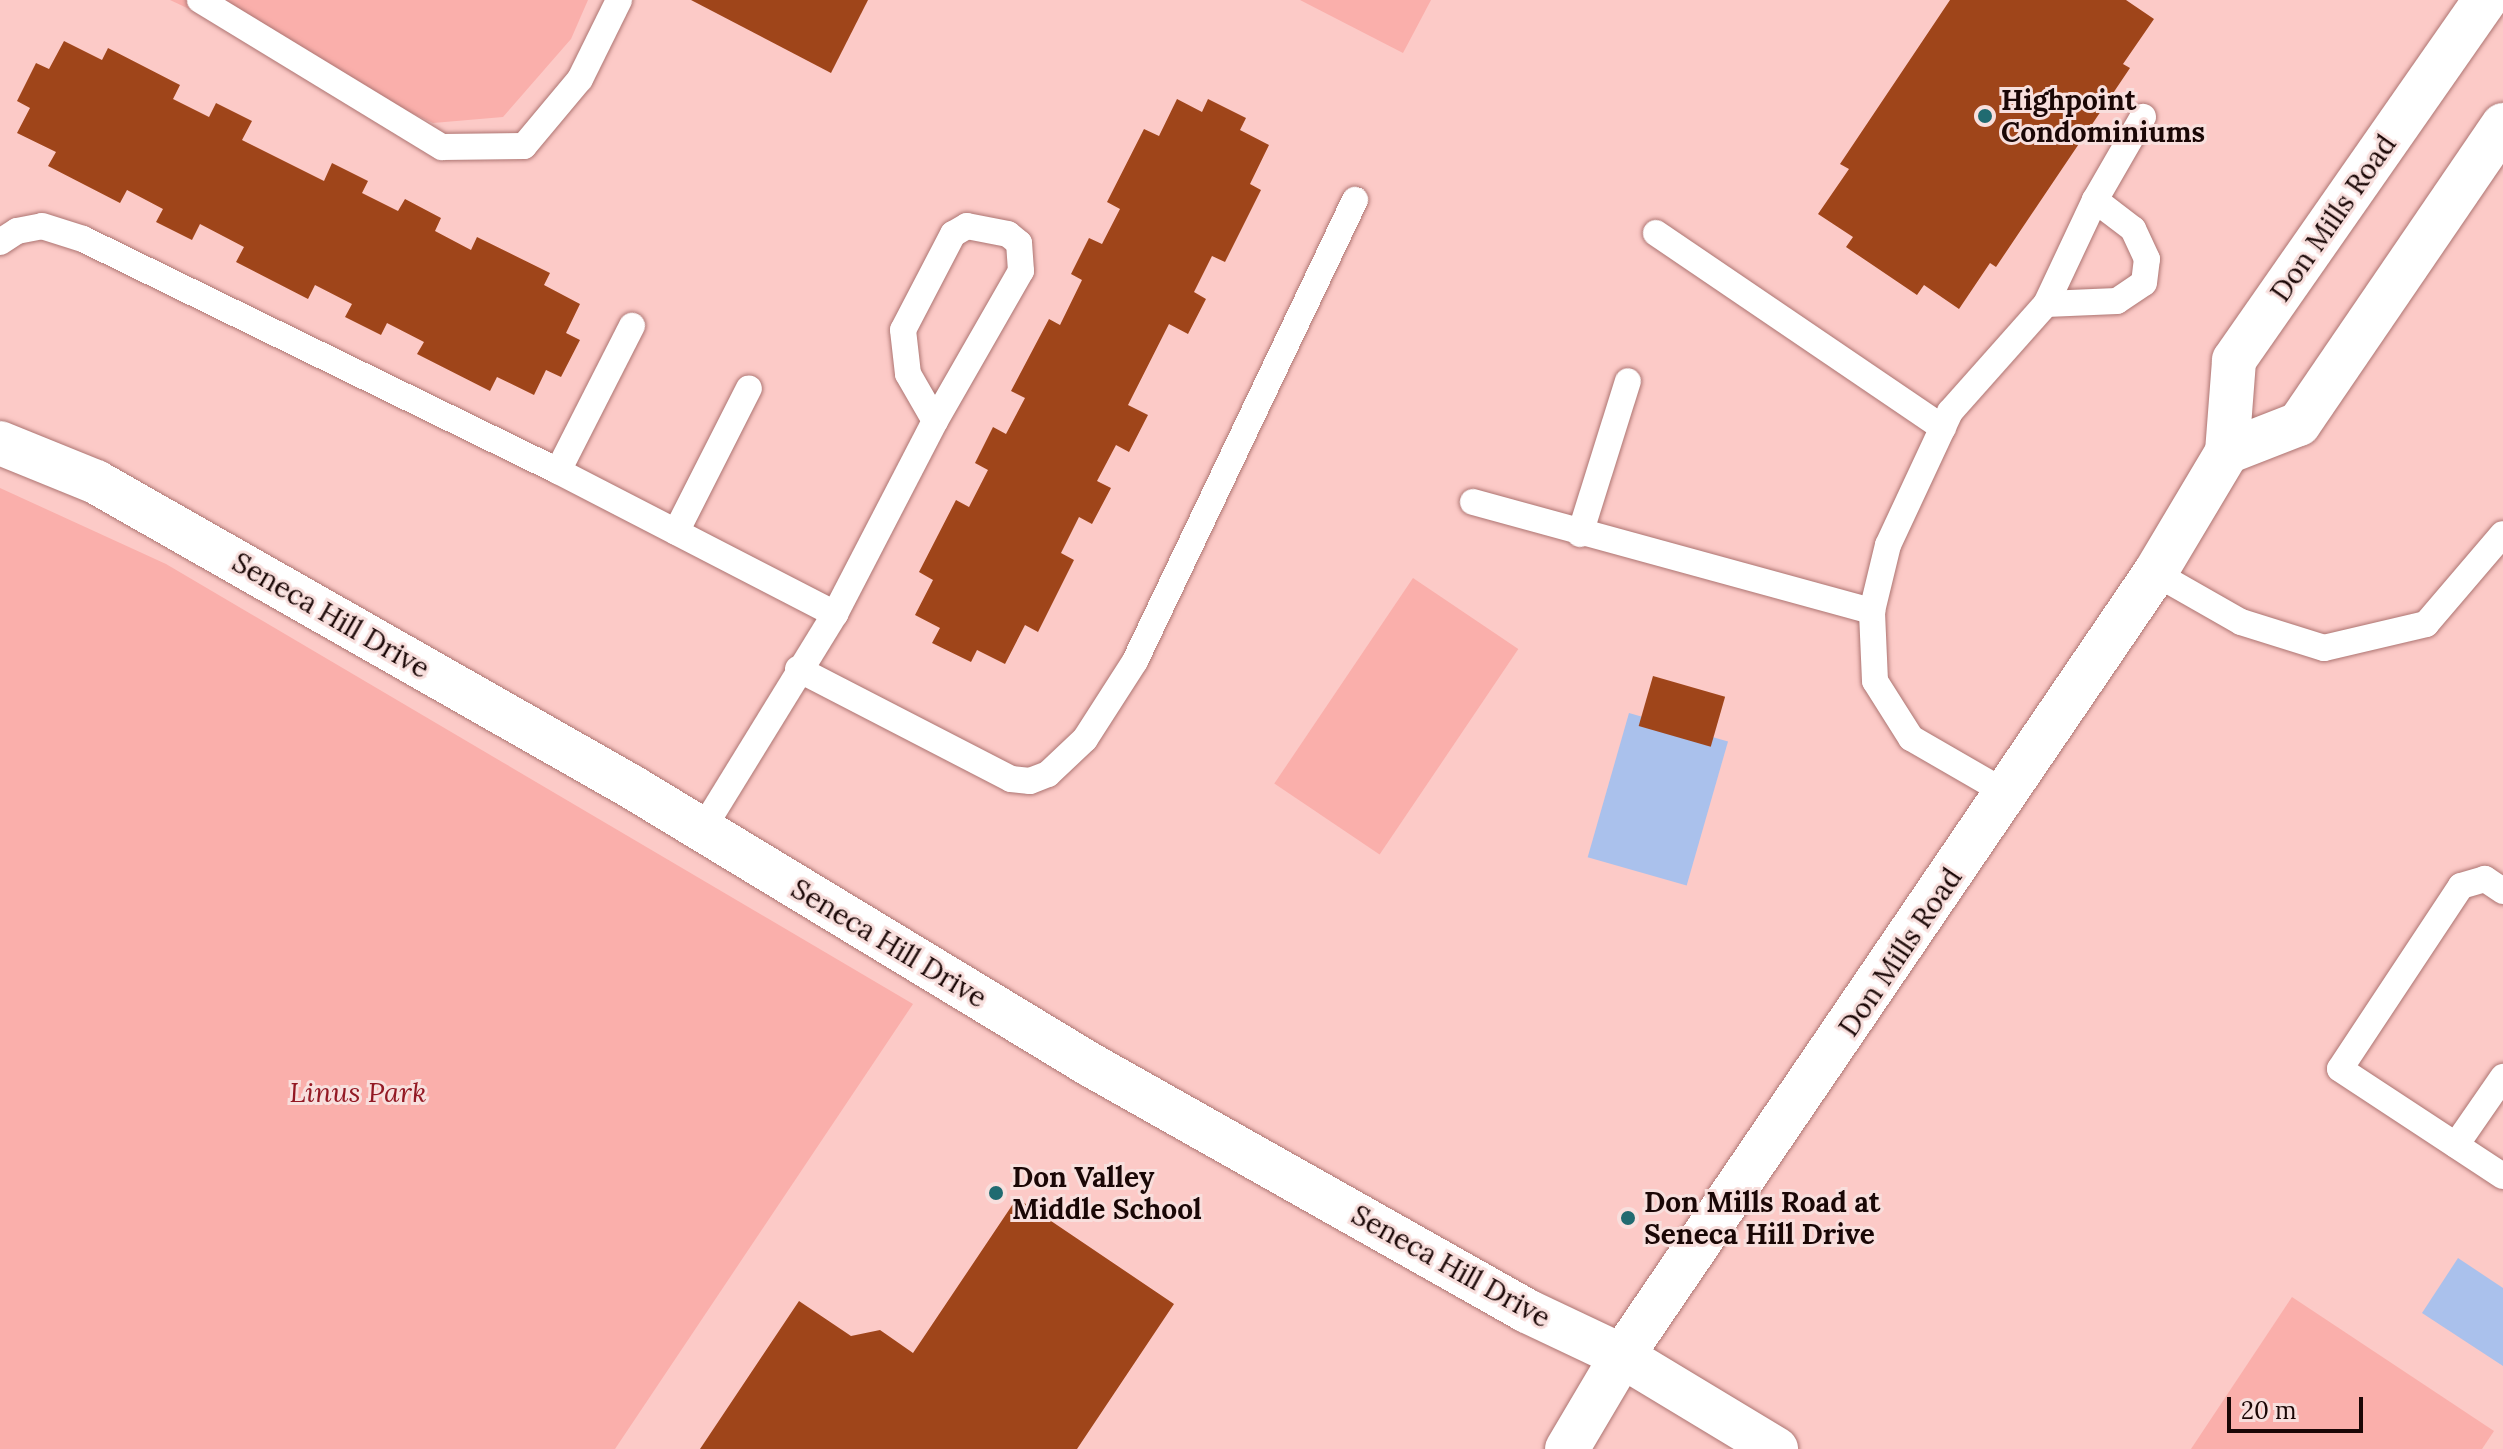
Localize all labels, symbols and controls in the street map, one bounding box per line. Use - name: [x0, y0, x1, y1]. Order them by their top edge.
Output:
- place label: Highpoint Condominiums: [2001, 83, 2205, 149]
- marker: Highpoint Condominiums: [1976, 107, 1994, 125]
- street label: Don Mills Road: [2263, 128, 2403, 308]
- street label: Seneca Hill Drive: [227, 545, 435, 685]
- street label: Don Mills Road: [1831, 861, 1969, 1043]
- street label: Seneca Hill Drive: [785, 871, 993, 1015]
- park label: Linus Park: [290, 1075, 426, 1109]
- place label: Don Valley Middle School: [1012, 1160, 1202, 1226]
- marker: Don Valley Middle School: [987, 1184, 1005, 1202]
- place label: Don Mills Road at Seneca Hill Drive: [1644, 1185, 1880, 1251]
- street label: Seneca Hill Drive: [1346, 1198, 1556, 1334]
- marker: Don Mills Road at Seneca Hill Drive: [1619, 1209, 1637, 1227]
- scale bar: [2231, 1381, 2367, 1431]
- text: 20 m: [2241, 1395, 2297, 1426]

